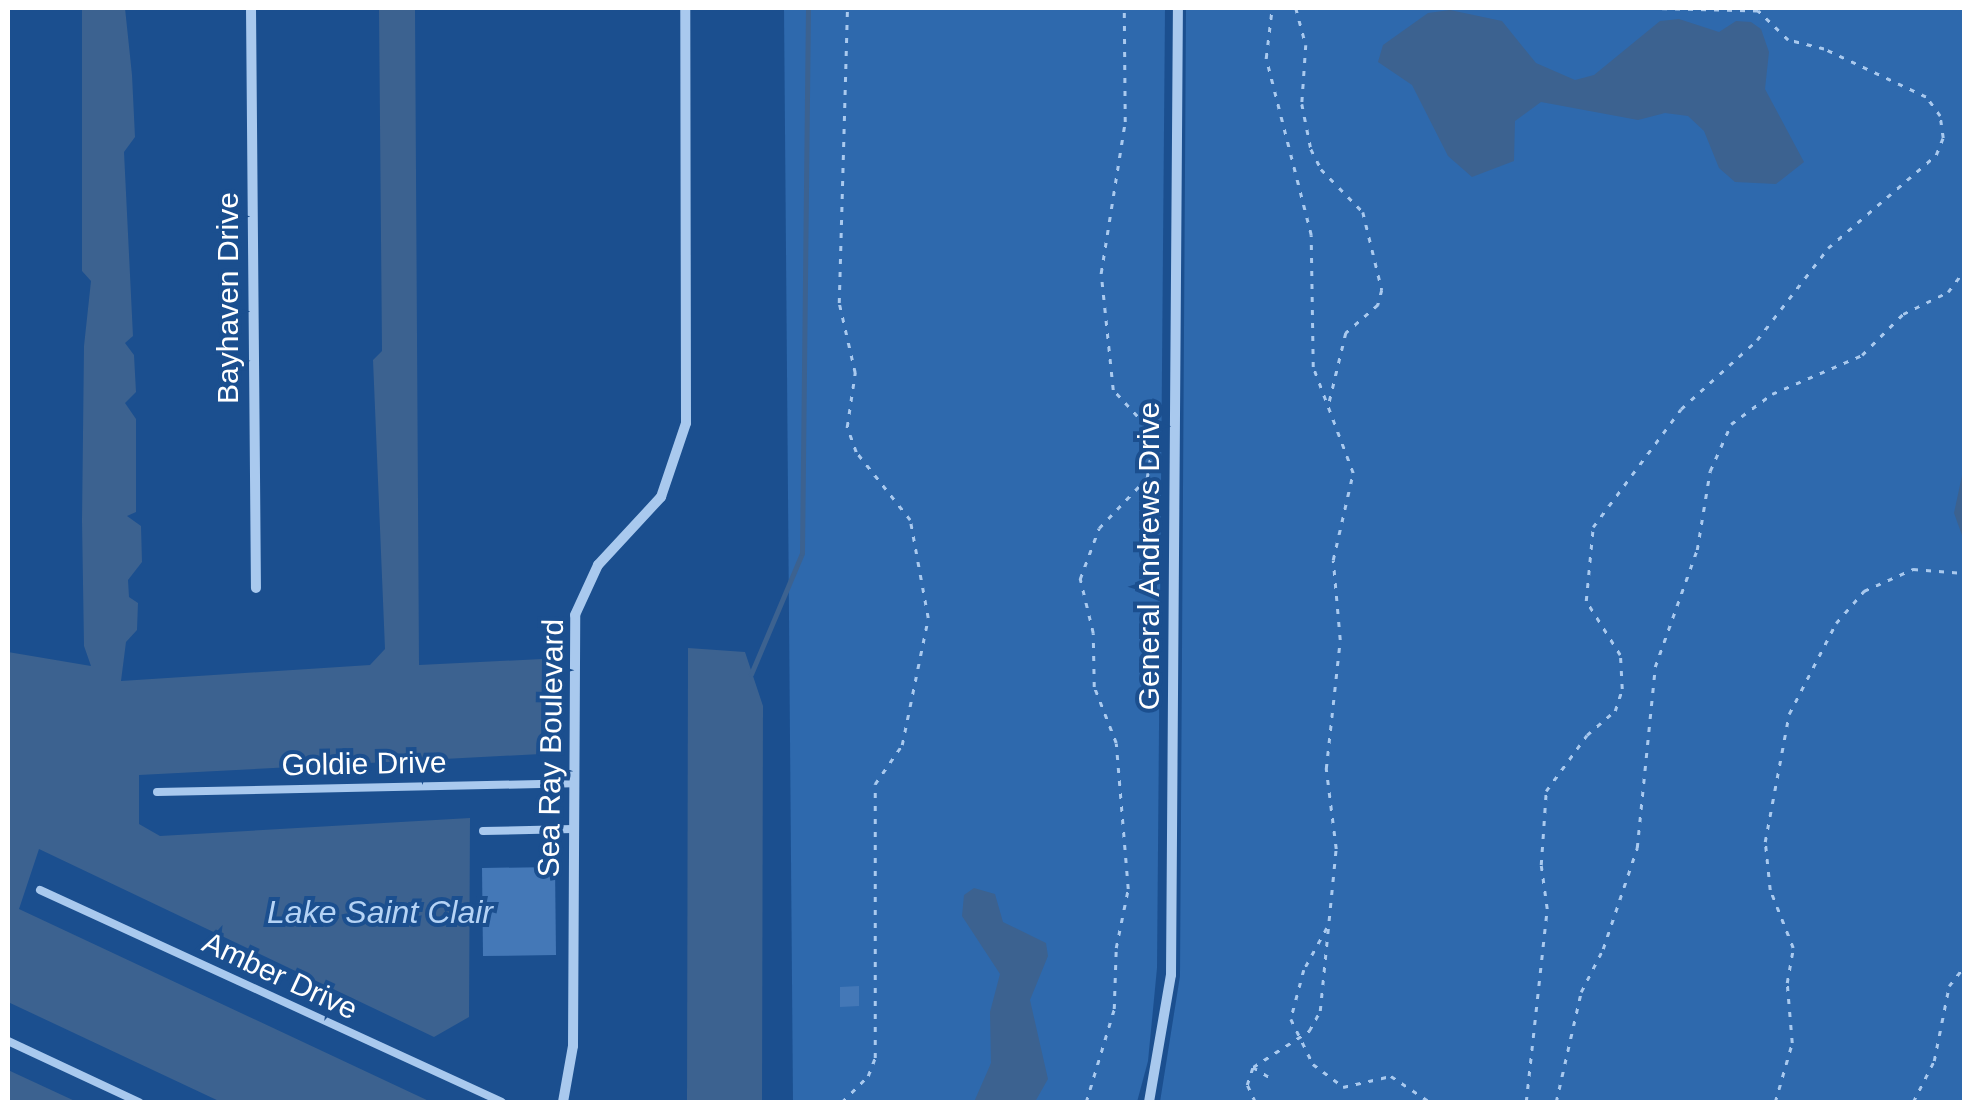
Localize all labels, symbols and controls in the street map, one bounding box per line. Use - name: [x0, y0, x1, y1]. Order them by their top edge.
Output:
- street label: Bayhaven Drive: [210, 192, 246, 404]
- street label: General Andrews Drive: [1131, 401, 1167, 711]
- street label: Sea Ray Boulevard: [531, 618, 571, 878]
- street label: Goldie Drive: [281, 745, 447, 783]
- water label: Lake Saint Clair: [267, 893, 493, 931]
- street label: Amber Drive: [197, 924, 363, 1028]

